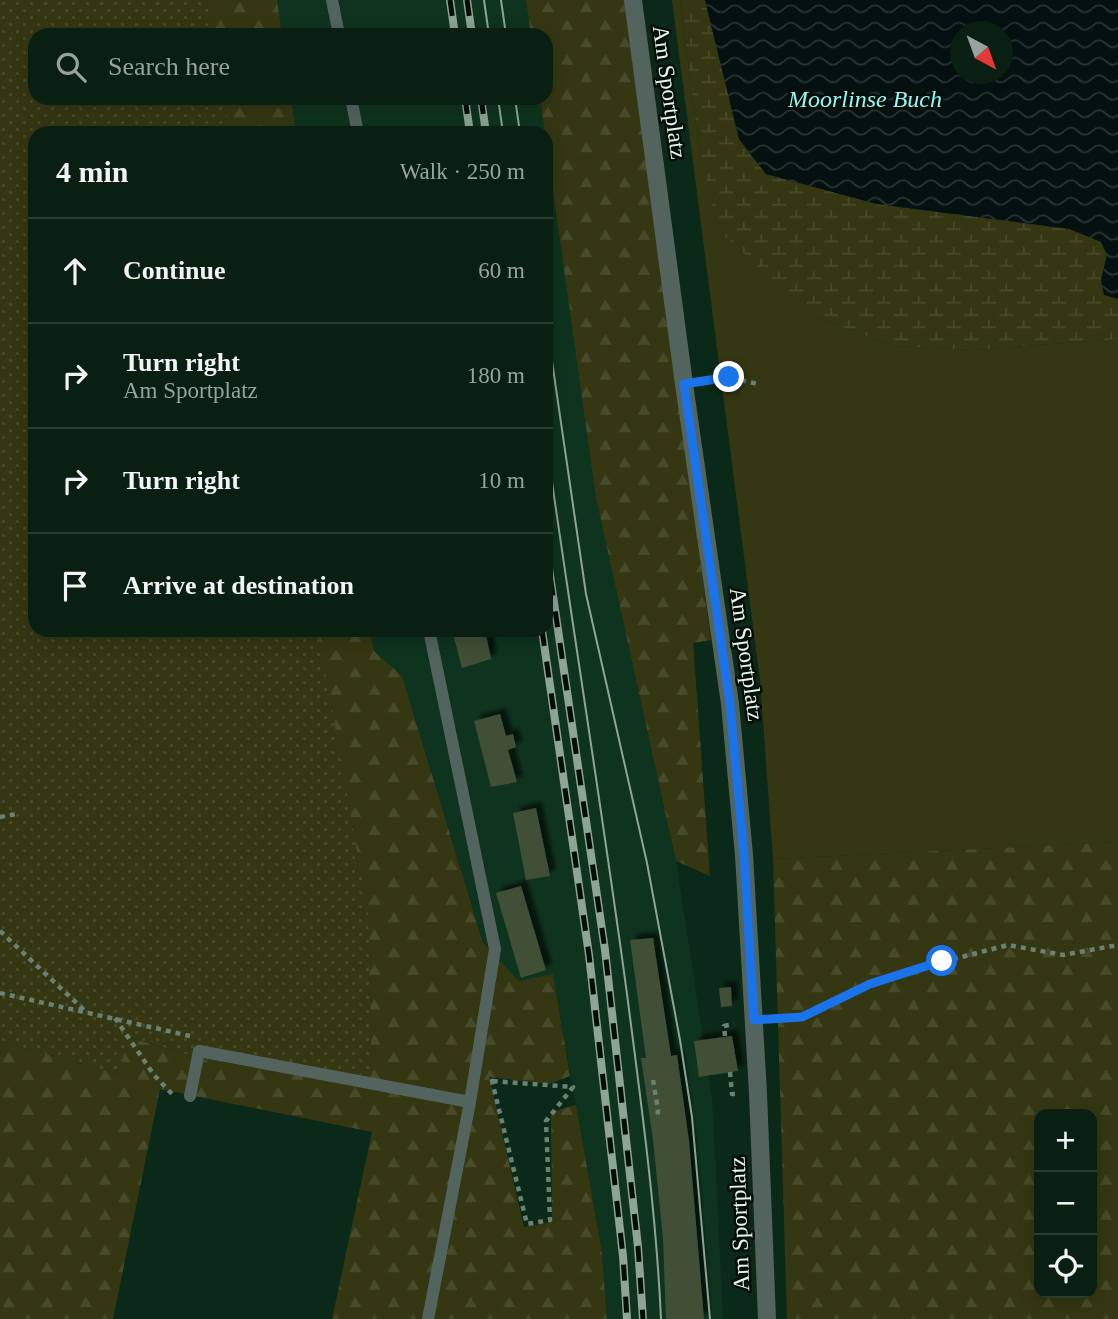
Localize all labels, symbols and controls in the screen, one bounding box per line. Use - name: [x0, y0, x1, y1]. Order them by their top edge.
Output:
- north arrow: [950, 21, 1013, 84]
- street label: Am Sportplatz: [648, 24, 691, 161]
- search box: [28, 28, 553, 105]
- icon: search: [52, 48, 90, 86]
- text: Search here: [108, 52, 230, 81]
- water label: Moorlinse Buch: [787, 86, 942, 112]
- text: 4 min: [56, 155, 129, 188]
- text: Walk · 250 m: [400, 159, 525, 184]
- icon: ahead: [56, 252, 94, 290]
- text: Continue: [123, 256, 226, 285]
- text: 60 m: [478, 258, 525, 283]
- text: Turn right: [123, 348, 240, 377]
- icon: right: [56, 357, 94, 395]
- route end: [713, 361, 744, 392]
- text: 180 m: [467, 363, 525, 388]
- text: Am Sportplatz: [123, 378, 258, 403]
- icon: right: [56, 462, 94, 500]
- text: Turn right: [123, 466, 240, 495]
- text: 10 m: [478, 468, 525, 493]
- icon: arrive: [56, 567, 94, 605]
- text: Arrive at destination: [123, 571, 354, 600]
- street label: Am Sportplatz: [725, 586, 768, 723]
- route start: [926, 945, 957, 976]
- map controls: [1034, 1109, 1097, 1298]
- button: +: [1034, 1109, 1097, 1172]
- street label: Am Sportplatz: [725, 1156, 754, 1292]
- button: −: [1034, 1172, 1097, 1235]
- button: locate: [1034, 1235, 1097, 1298]

